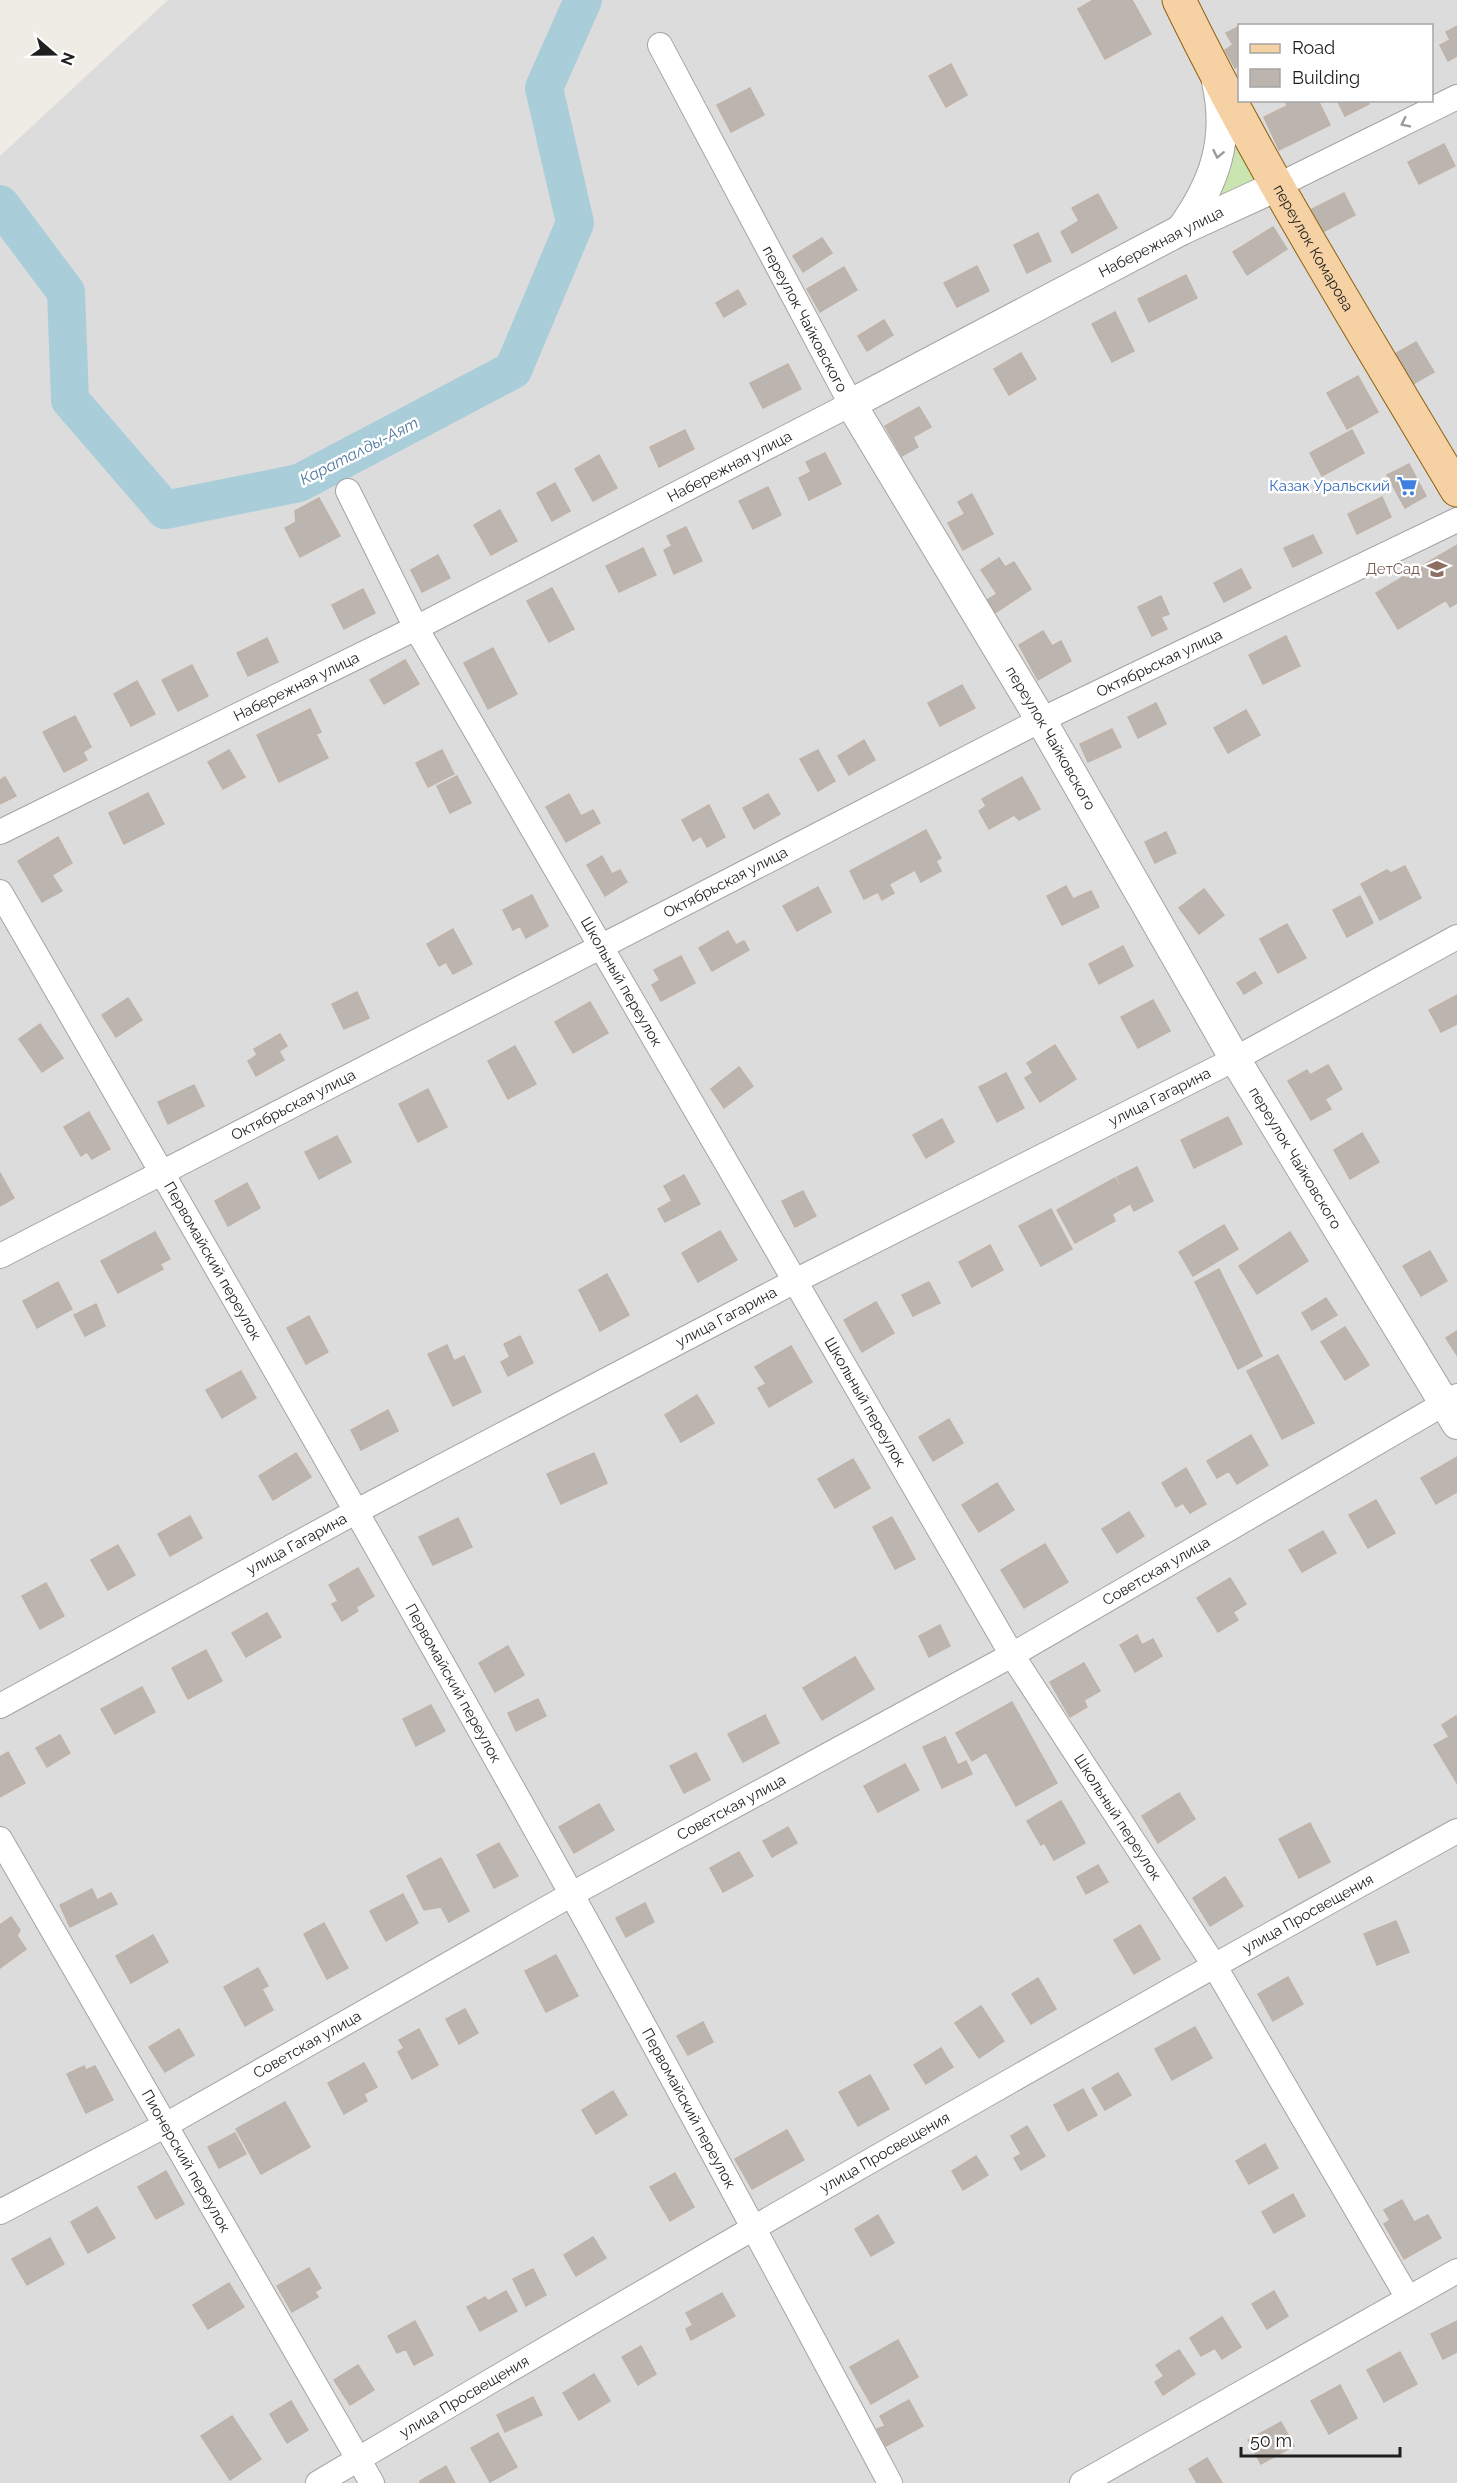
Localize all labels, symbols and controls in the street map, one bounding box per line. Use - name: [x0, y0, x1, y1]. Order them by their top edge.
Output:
- north arrow: [24, 24, 84, 84]
- legend: [1238, 24, 1433, 102]
- text: Road: [1292, 37, 1335, 58]
- text: N: [57, 50, 79, 68]
- text: Building: [1292, 67, 1360, 88]
- one-way arrow: [1400, 116, 1411, 127]
- one-way arrow: [1212, 149, 1225, 159]
- street label: переулок Комарова: [1269, 181, 1357, 314]
- street label: Набережная улица: [1096, 203, 1226, 281]
- street label: переулок Чайковского: [759, 243, 851, 395]
- water label: Караталды-Аят: [297, 413, 421, 489]
- street label: Набережная улица: [664, 427, 795, 506]
- supermarket icon: Казак Уральский: [1395, 474, 1419, 498]
- place label: Казак Уральский: [1269, 477, 1390, 495]
- school or university icon: ДетСад: [1425, 557, 1449, 581]
- place label: ДетСад: [1366, 560, 1420, 578]
- street label: Октябрьская улица: [1093, 625, 1225, 701]
- street label: Набережная улица: [231, 648, 362, 725]
- street label: переулок Чайковского: [1002, 663, 1100, 813]
- street label: Октябрьская улица: [660, 843, 791, 922]
- street label: Школьный переулок: [577, 914, 666, 1050]
- street label: улица Гагарина: [1106, 1064, 1214, 1130]
- street label: Октябрьская улица: [228, 1065, 359, 1144]
- street label: переулок Чайковского: [1245, 1084, 1345, 1233]
- street label: Первомайский переулок: [160, 1179, 265, 1344]
- street label: улица Гагарина: [673, 1283, 780, 1351]
- street label: Школьный переулок: [821, 1334, 910, 1470]
- street label: улица Гагарина: [243, 1509, 350, 1579]
- street label: Советская улица: [1099, 1533, 1213, 1609]
- street label: Первомайский переулок: [401, 1601, 505, 1766]
- street label: Школьный переулок: [1070, 1751, 1165, 1884]
- street label: Советская улица: [674, 1771, 789, 1844]
- street label: улица Просвещения: [1239, 1870, 1376, 1957]
- street label: Советская улица: [250, 2007, 364, 2082]
- street label: Первомайский переулок: [638, 2025, 740, 2192]
- street label: Пионерский переулок: [138, 2087, 234, 2236]
- street label: улица Просвещения: [816, 2108, 953, 2197]
- street label: улица Просвещения: [396, 2352, 532, 2442]
- scale bar: [1241, 2420, 1400, 2458]
- text: 50 m: [1250, 2430, 1292, 2451]

